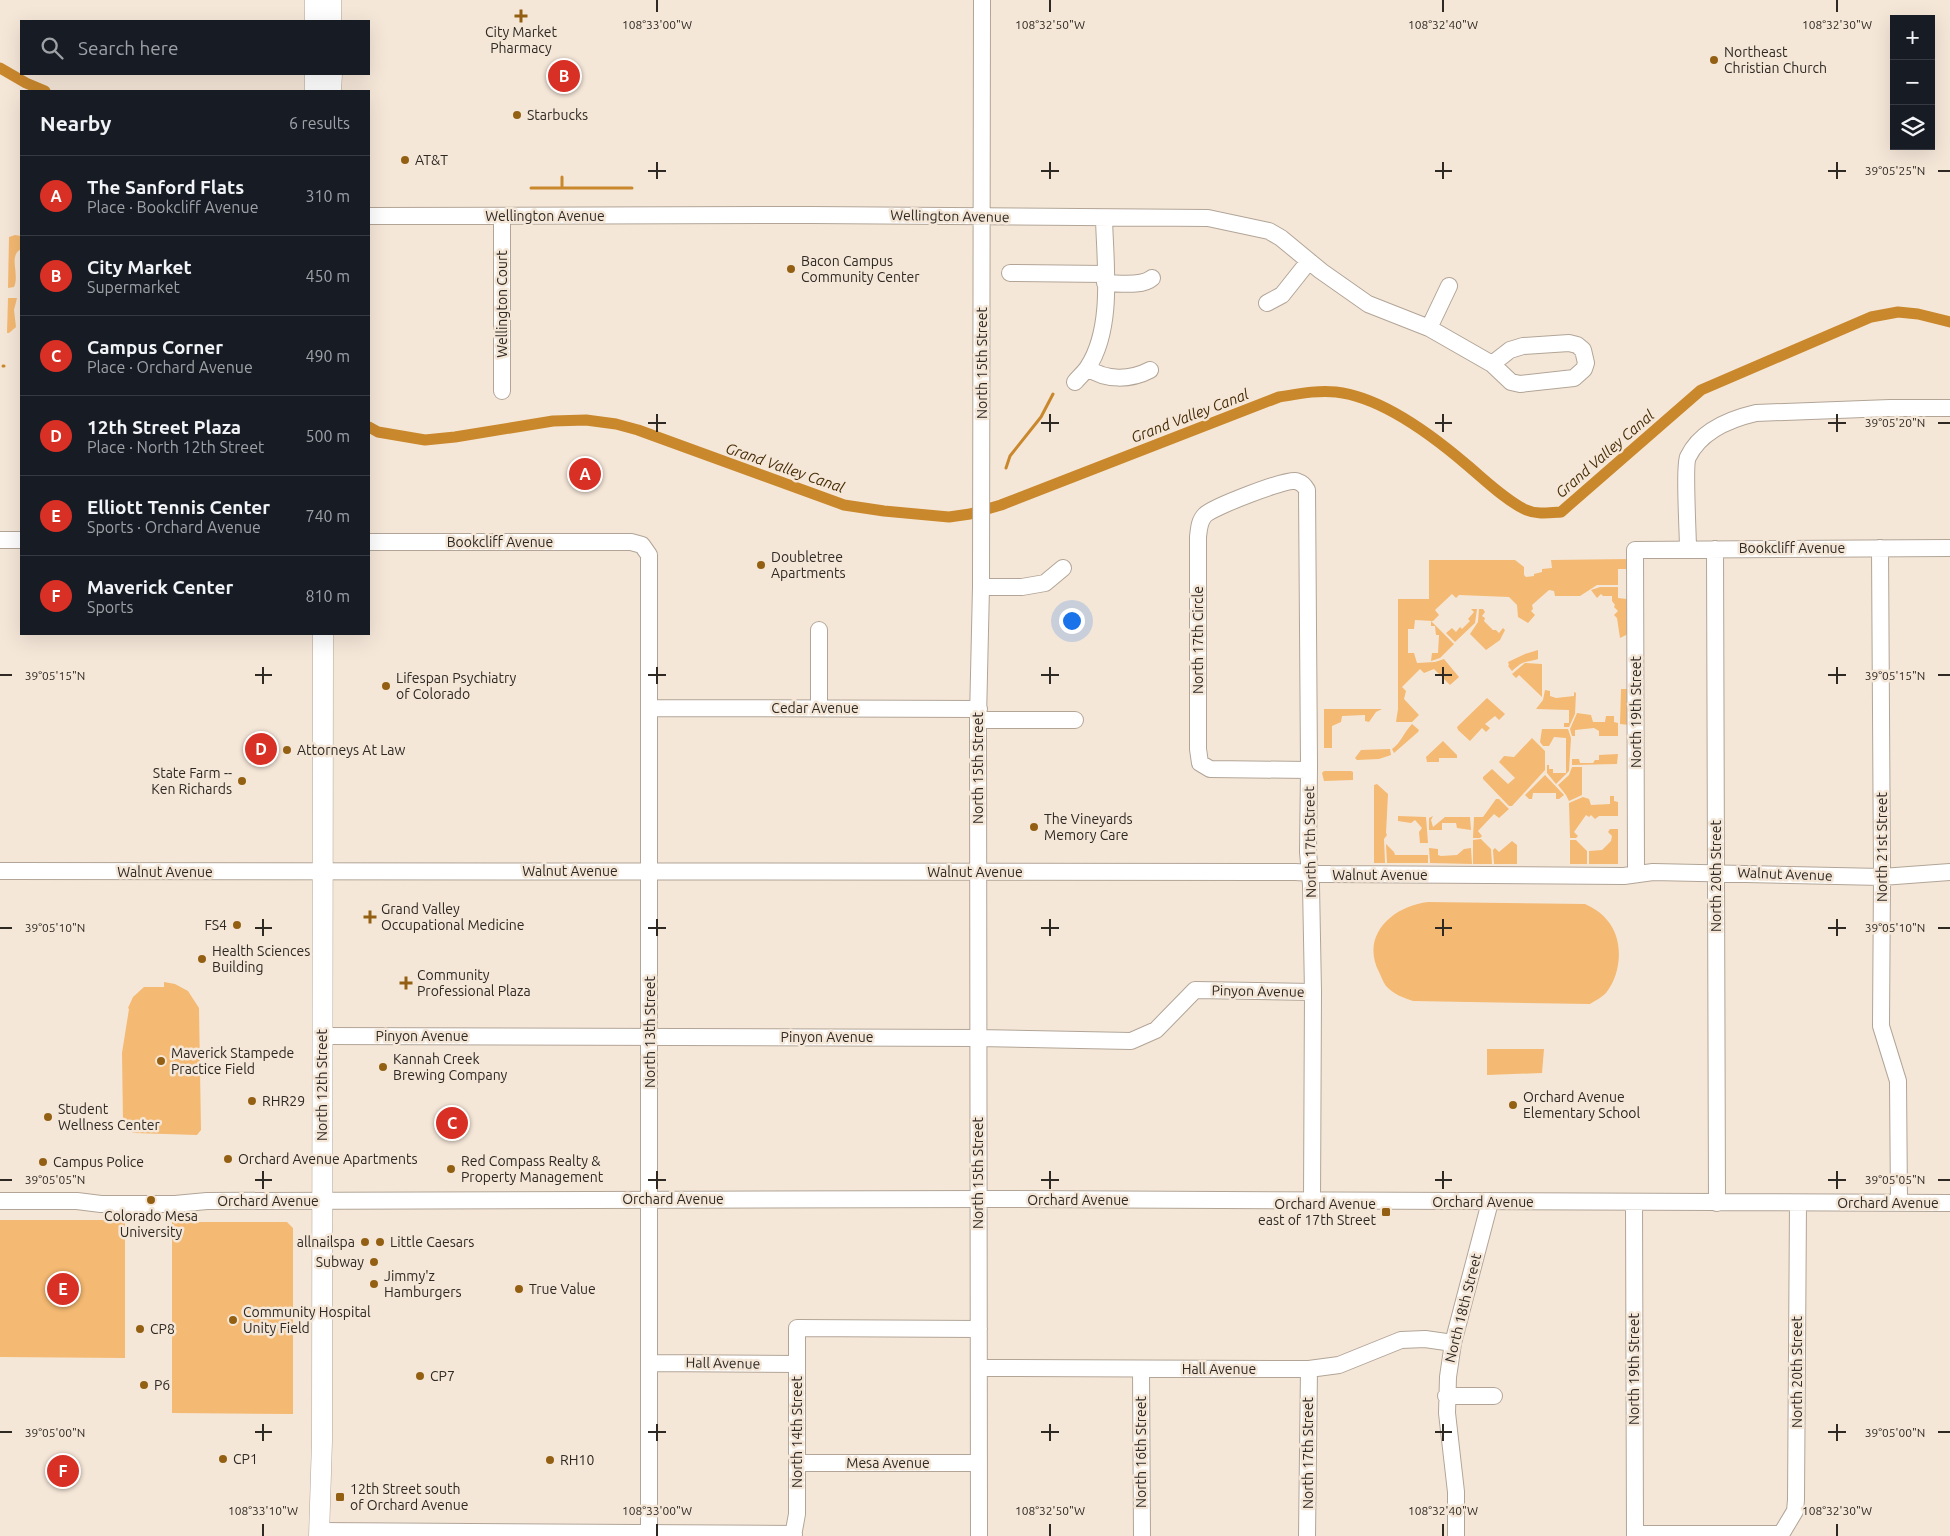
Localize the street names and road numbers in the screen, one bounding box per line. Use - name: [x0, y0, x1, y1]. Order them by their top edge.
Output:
- street label: Wellington Avenue: [890, 207, 1010, 225]
- street label: Wellington Avenue: [485, 208, 605, 224]
- street label: Wellington Court: [494, 250, 510, 358]
- street label: North 15th Street: [974, 307, 990, 419]
- street label: Bookcliff Avenue: [447, 534, 553, 550]
- street label: Bookcliff Avenue: [1739, 540, 1845, 556]
- street label: North 17th Circle: [1190, 586, 1206, 694]
- street label: North 19th Street: [1628, 656, 1644, 768]
- street label: Cedar Avenue: [771, 700, 859, 716]
- street label: North 15th Street: [970, 712, 986, 824]
- street label: North 17th Street: [1301, 785, 1319, 898]
- street label: North 21st Street: [1874, 792, 1890, 902]
- street label: North 20th Street: [1708, 820, 1724, 932]
- street label: Walnut Avenue: [522, 863, 618, 879]
- street label: Walnut Avenue: [117, 864, 213, 880]
- street label: Walnut Avenue: [927, 864, 1023, 880]
- street label: Walnut Avenue: [1737, 864, 1833, 884]
- street label: Walnut Avenue: [1332, 867, 1428, 883]
- street label: North 13th Street: [642, 976, 658, 1088]
- street label: Pinyon Avenue: [1211, 982, 1305, 1000]
- street label: Pinyon Avenue: [376, 1028, 468, 1044]
- street label: North 12th Street: [314, 1029, 330, 1141]
- street label: Pinyon Avenue: [781, 1029, 873, 1045]
- street label: North 15th Street: [970, 1117, 986, 1229]
- street label: Orchard Avenue: [622, 1191, 724, 1207]
- street label: Orchard Avenue: [1027, 1192, 1129, 1208]
- street label: Orchard Avenue: [217, 1193, 319, 1209]
- street label: Orchard Avenue: [1432, 1194, 1534, 1210]
- street label: Orchard Avenue: [1837, 1195, 1939, 1211]
- street label: North 18th Street: [1442, 1251, 1484, 1364]
- street label: North 19th Street: [1626, 1313, 1642, 1425]
- street label: North 20th Street: [1789, 1316, 1805, 1428]
- street label: Hall Avenue: [686, 1354, 760, 1372]
- street label: Hall Avenue: [1182, 1361, 1256, 1377]
- street label: North 14th Street: [789, 1376, 805, 1488]
- street label: North 16th Street: [1133, 1396, 1149, 1508]
- street label: North 17th Street: [1300, 1397, 1316, 1509]
- street label: Mesa Avenue: [846, 1455, 930, 1471]

